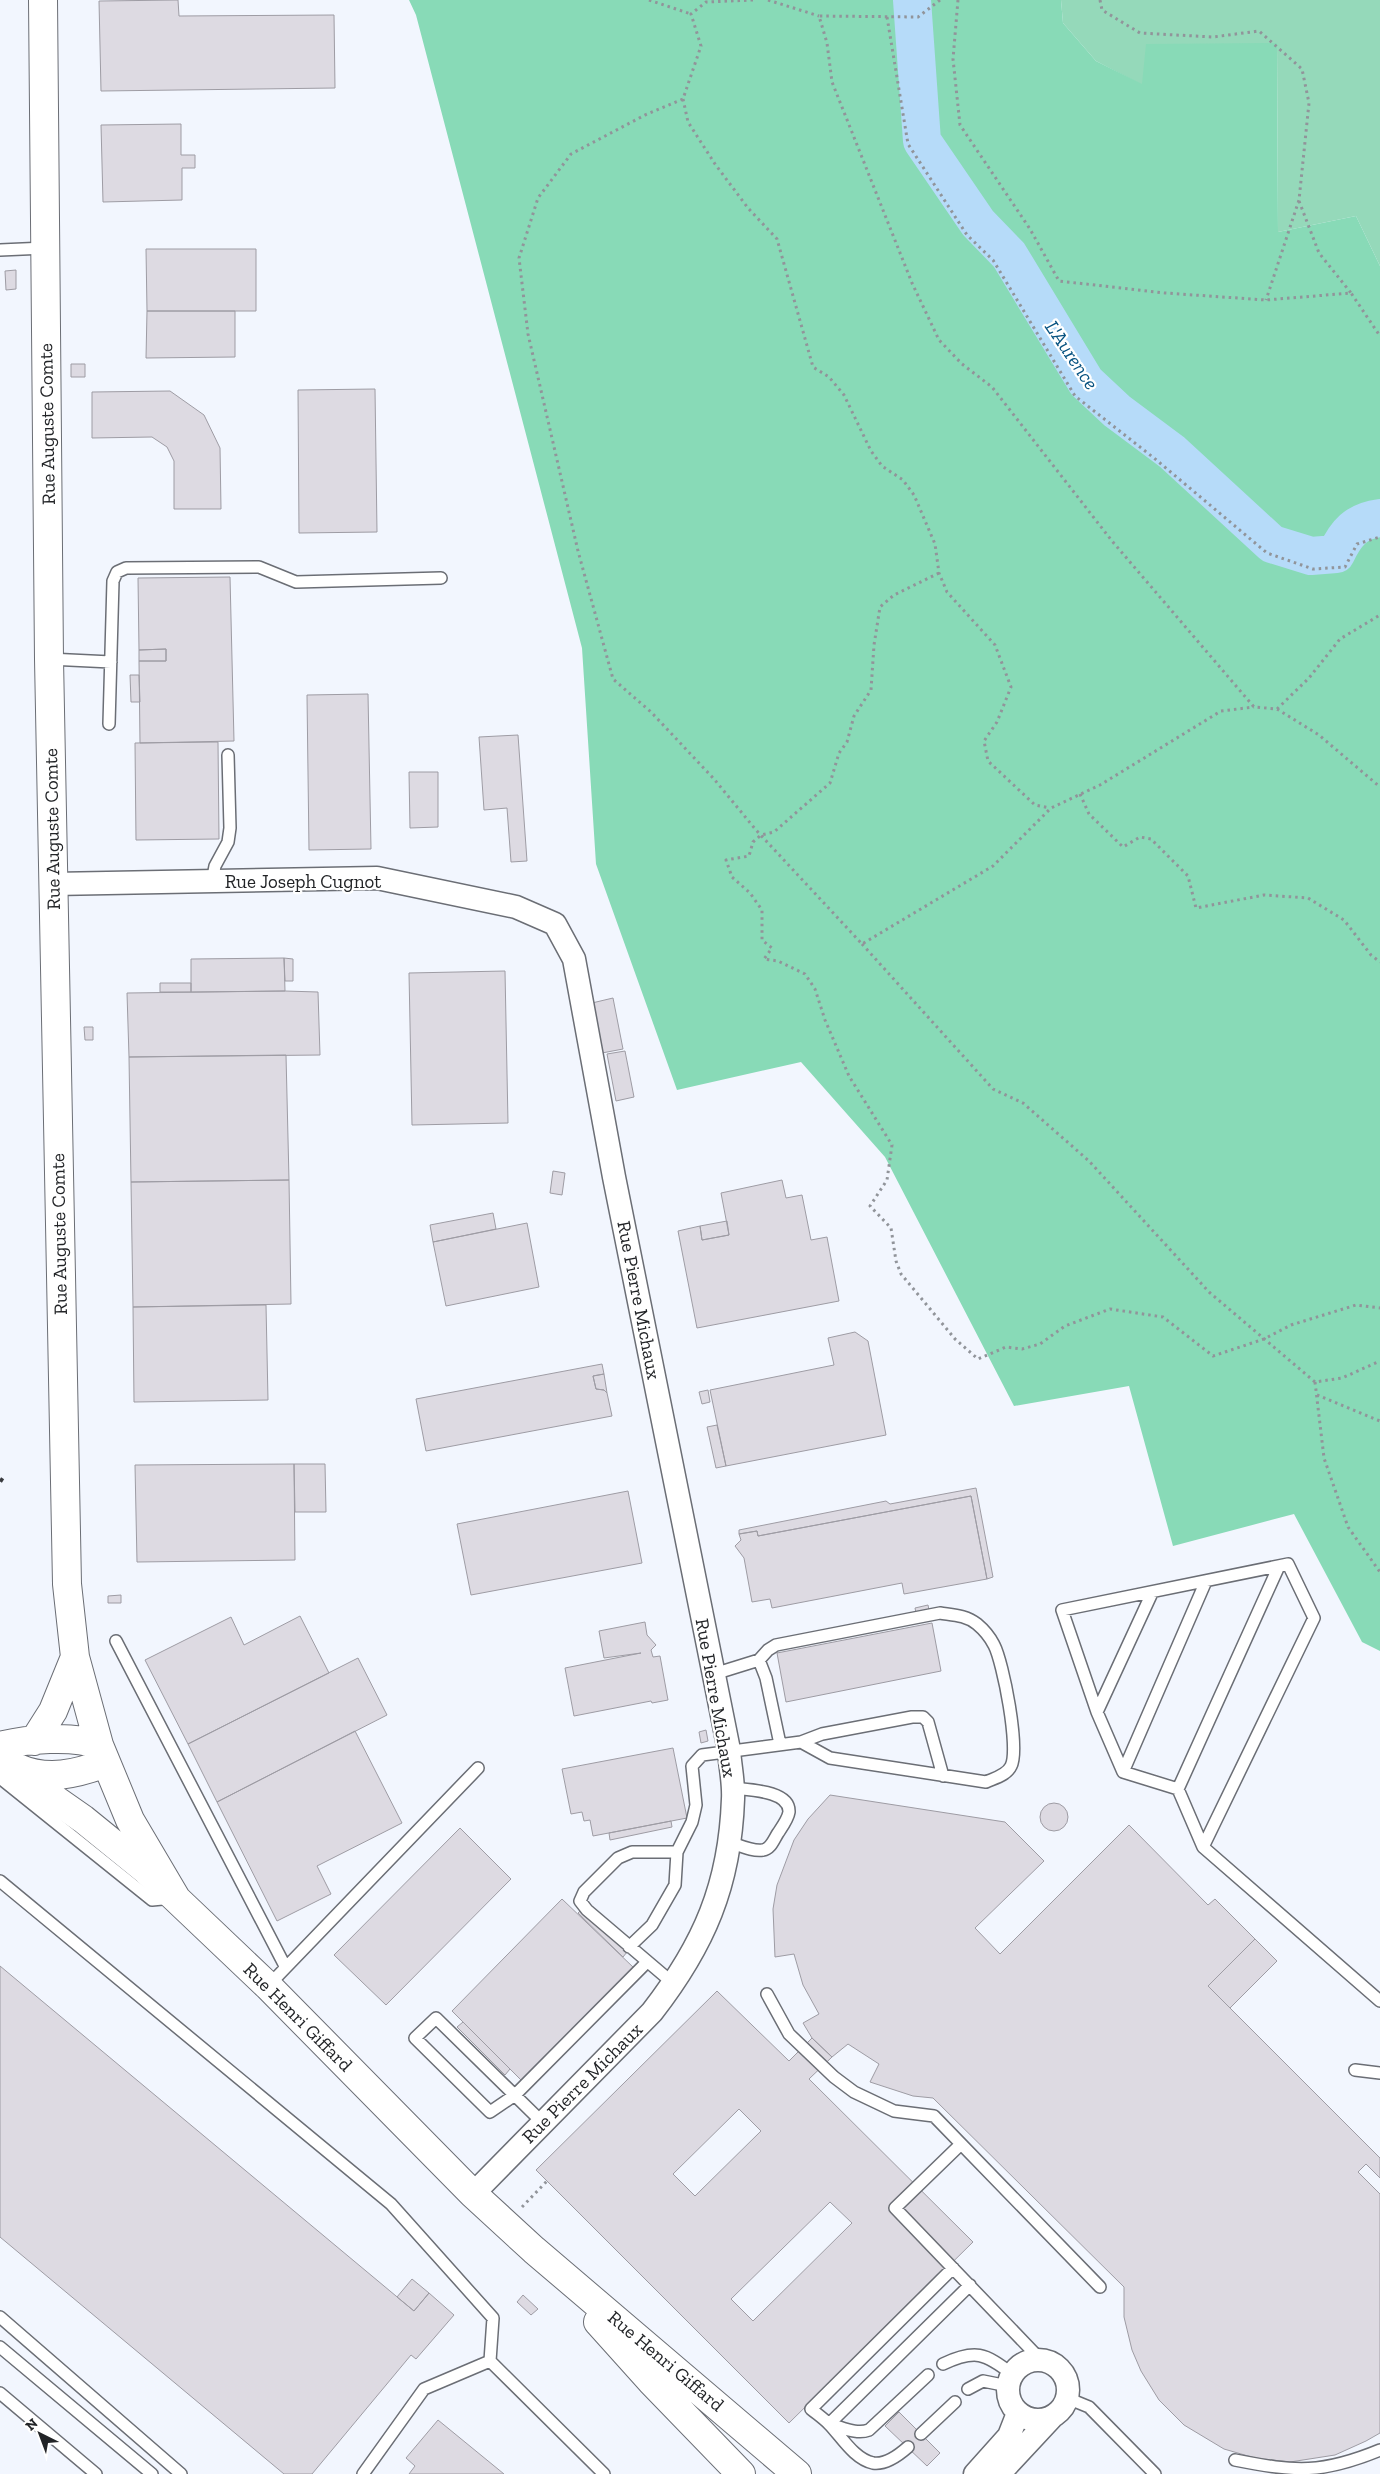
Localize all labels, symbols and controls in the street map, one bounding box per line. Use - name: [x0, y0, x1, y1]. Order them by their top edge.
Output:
- water label: L'Aurence: [1040, 316, 1104, 394]
- street label: Rue Auguste Comte: [34, 343, 60, 505]
- street label: Rue Auguste Comte: [39, 748, 65, 910]
- street label: Rue Joseph Cugnot: [225, 870, 381, 893]
- street label: Rue Auguste Comte: [46, 1153, 72, 1315]
- street label: Rue Pierre Michaux: [612, 1219, 666, 1381]
- street label: Rue Pierre Michaux: [691, 1617, 741, 1780]
- street label: Rue Henri Giffard: [239, 1958, 358, 2077]
- street label: Rue Pierre Michaux: [517, 2018, 647, 2148]
- street label: Rue Henri Giffard: [603, 2306, 729, 2417]
- north arrow: [15, 2409, 65, 2459]
- text: N: [22, 2415, 42, 2435]

